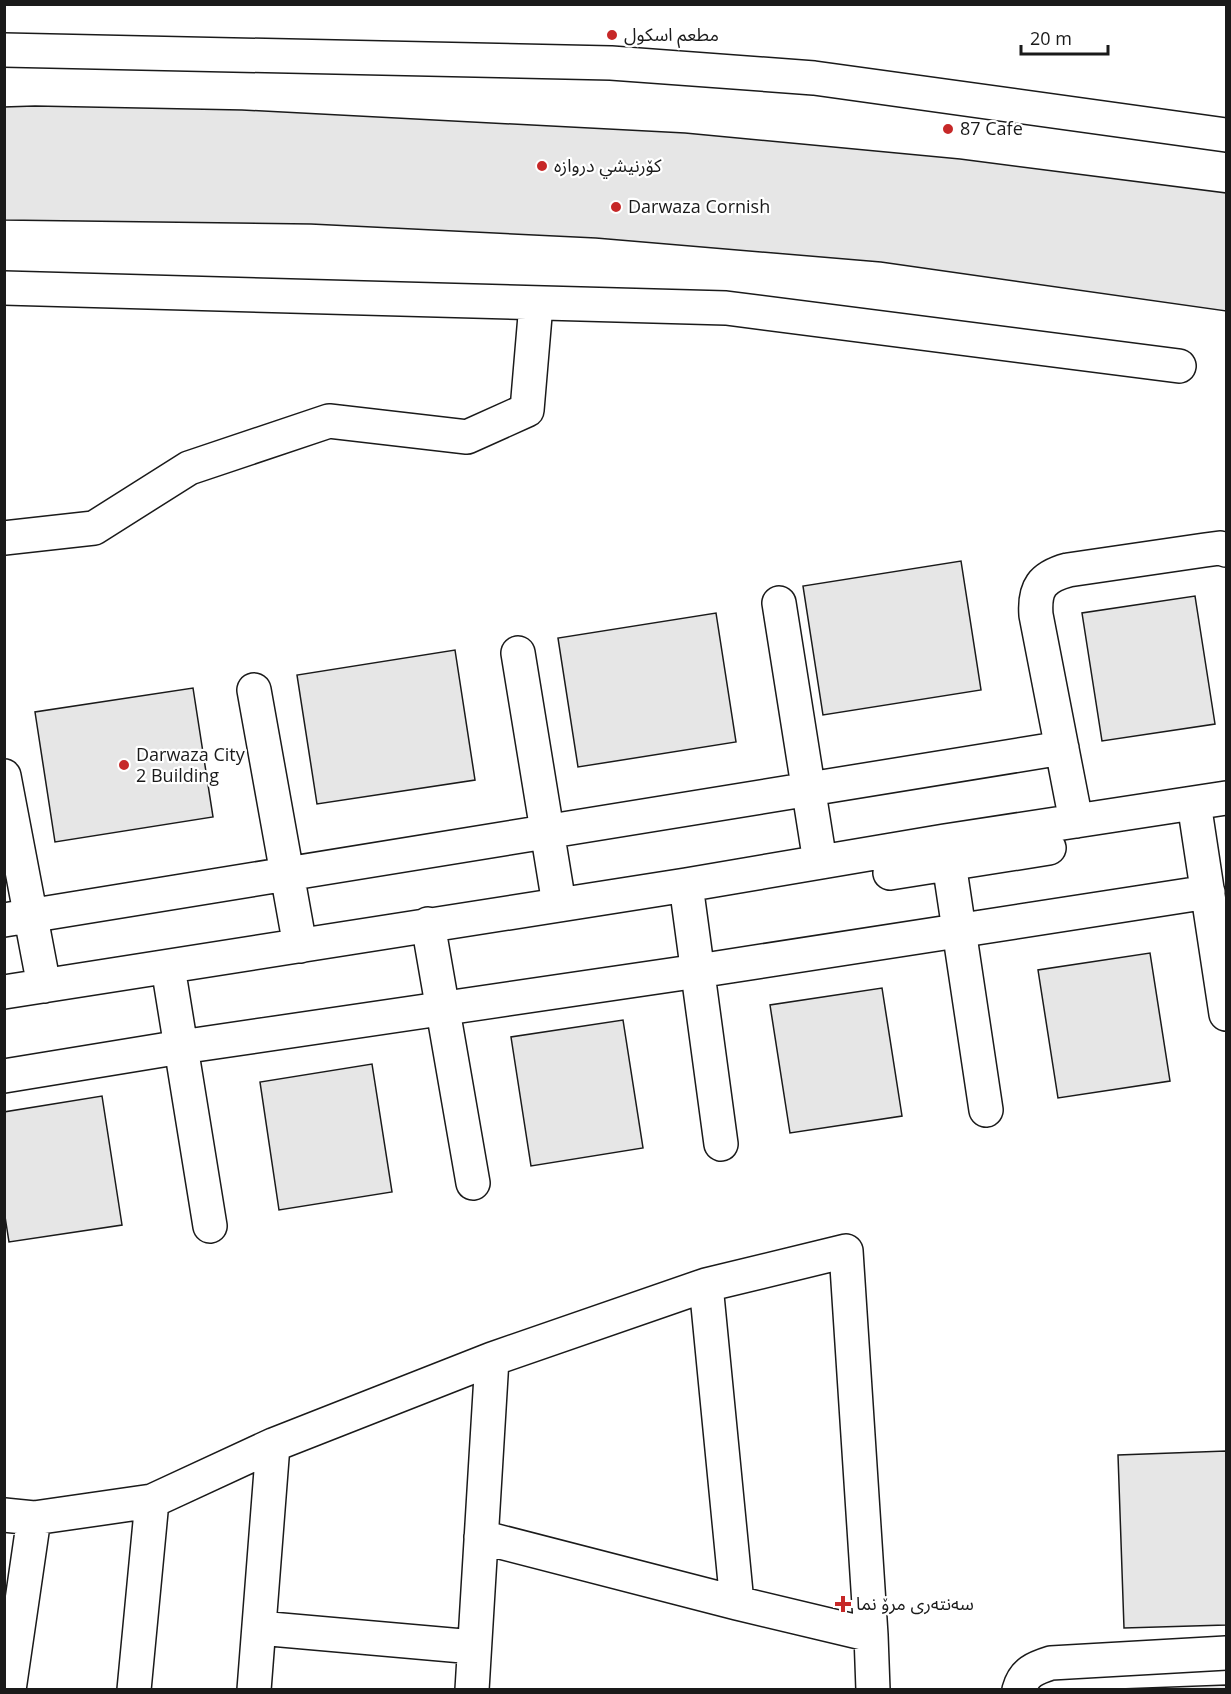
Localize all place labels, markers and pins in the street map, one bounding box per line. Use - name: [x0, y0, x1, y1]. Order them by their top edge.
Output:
- place label: مطعم اسكول: [624, 22, 719, 48]
- marker: مطعم اسكول: [605, 28, 619, 42]
- place label: 87 Cafe: [960, 116, 1023, 140]
- marker: 87 Cafe: [941, 122, 955, 136]
- place label: کۆرنيشي دروازە: [554, 153, 662, 179]
- marker: کۆرنيشي دروازە: [535, 159, 549, 173]
- place label: Darwaza Cornish: [628, 194, 770, 218]
- marker: Darwaza Cornish: [609, 200, 623, 214]
- place label: Darwaza City 2 Building: [136, 742, 246, 787]
- marker: Darwaza City 2 Building: [117, 758, 131, 772]
- place label: سەنتەرى مرۆ نما: [856, 1591, 974, 1615]
- marker: سەنتەرى مرۆ نما: [834, 1595, 852, 1613]

